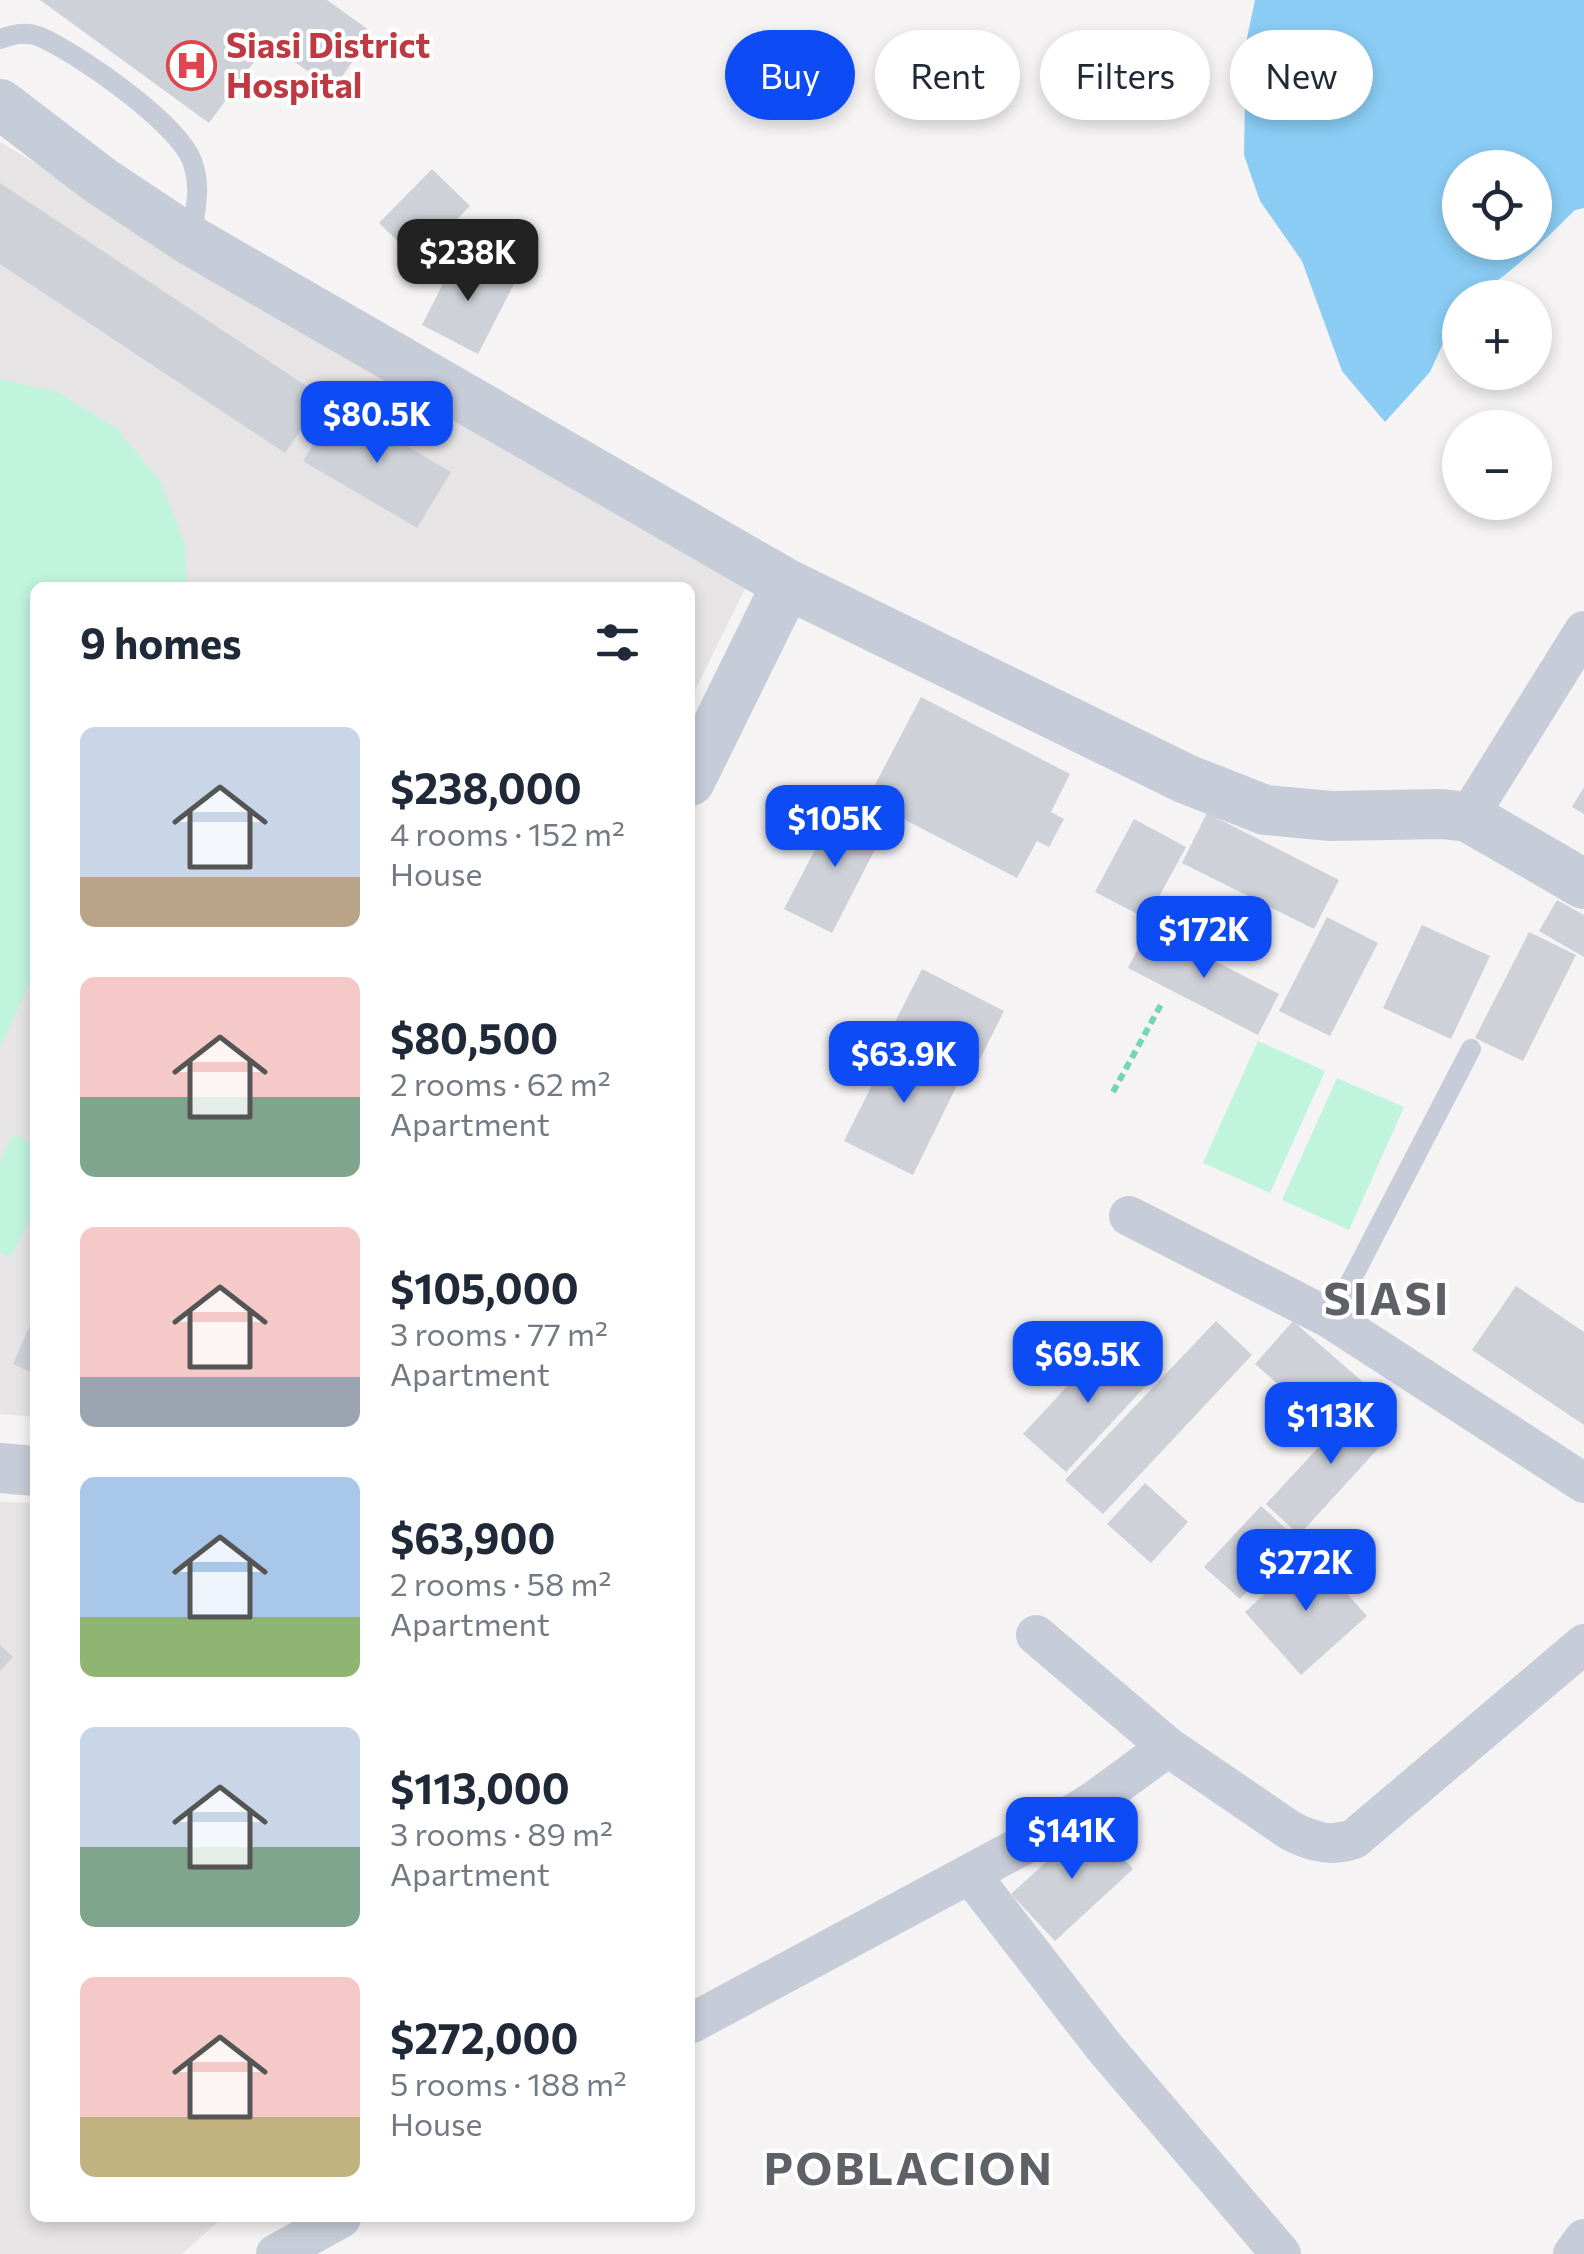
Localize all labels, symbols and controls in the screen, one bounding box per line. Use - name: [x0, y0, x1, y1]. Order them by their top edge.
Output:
- place label: Siasi District Hospital: [226, 22, 430, 105]
- chip: Buy: [725, 30, 855, 120]
- chip: Rent: [875, 30, 1020, 120]
- chip: Filters: [1040, 30, 1210, 120]
- chip: New: [1230, 30, 1373, 120]
- hospital icon: Siasi District Hospital: [165, 40, 217, 92]
- map controls: [1442, 150, 1552, 520]
- button: locate: [1442, 150, 1552, 260]
- pin: $238K: [398, 219, 538, 304]
- text: $238K: [419, 231, 517, 271]
- button: +: [1442, 280, 1552, 390]
- pin: $80.5K: [296, 381, 458, 466]
- text: $80.5K: [323, 393, 431, 433]
- button: −: [1442, 410, 1552, 520]
- icon: filters: [590, 615, 645, 670]
- text: 9 homes: [80, 616, 242, 668]
- text: $238,000: [390, 761, 582, 813]
- icon: home: [160, 767, 280, 887]
- pin: $105K: [765, 785, 905, 870]
- text: $105K: [787, 797, 883, 837]
- text: 4 rooms · 152 m²: [390, 813, 625, 853]
- text: House: [390, 853, 482, 893]
- pin: $172K: [1134, 896, 1274, 981]
- text: $172K: [1158, 908, 1250, 948]
- text: $80,500: [390, 1011, 558, 1063]
- icon: home: [160, 1017, 280, 1137]
- pin: $63.9K: [823, 1021, 985, 1106]
- text: $63.9K: [851, 1033, 957, 1073]
- text: 2 rooms · 62 m²: [390, 1063, 611, 1103]
- text: Apartment: [390, 1103, 550, 1143]
- text: $105,000: [390, 1261, 579, 1313]
- icon: home: [160, 1267, 280, 1387]
- district label: SIASI: [1323, 1269, 1451, 1324]
- text: 3 rooms · 77 m²: [390, 1313, 608, 1353]
- pin: $69.5K: [1007, 1321, 1169, 1406]
- text: $69.5K: [1035, 1333, 1141, 1373]
- text: Apartment: [390, 1353, 550, 1393]
- pin: $113K: [1261, 1382, 1401, 1467]
- text: $113K: [1287, 1394, 1375, 1434]
- text: $63,900: [390, 1511, 555, 1563]
- icon: home: [160, 1517, 280, 1637]
- pin: $272K: [1236, 1529, 1376, 1614]
- text: $272K: [1259, 1541, 1353, 1581]
- text: 2 rooms · 58 m²: [390, 1563, 611, 1603]
- text: Apartment: [390, 1603, 550, 1643]
- text: $113,000: [390, 1761, 570, 1813]
- icon: home: [160, 1767, 280, 1887]
- pin: $141K: [1002, 1797, 1142, 1882]
- text: $141K: [1028, 1809, 1116, 1849]
- text: 3 rooms · 89 m²: [390, 1813, 613, 1853]
- text: Apartment: [390, 1853, 550, 1893]
- text: $272,000: [390, 2011, 578, 2063]
- icon: home: [160, 2017, 280, 2137]
- text: 5 rooms · 188 m²: [390, 2063, 627, 2103]
- text: House: [390, 2103, 482, 2143]
- district label: POBLACION: [764, 2139, 1054, 2194]

